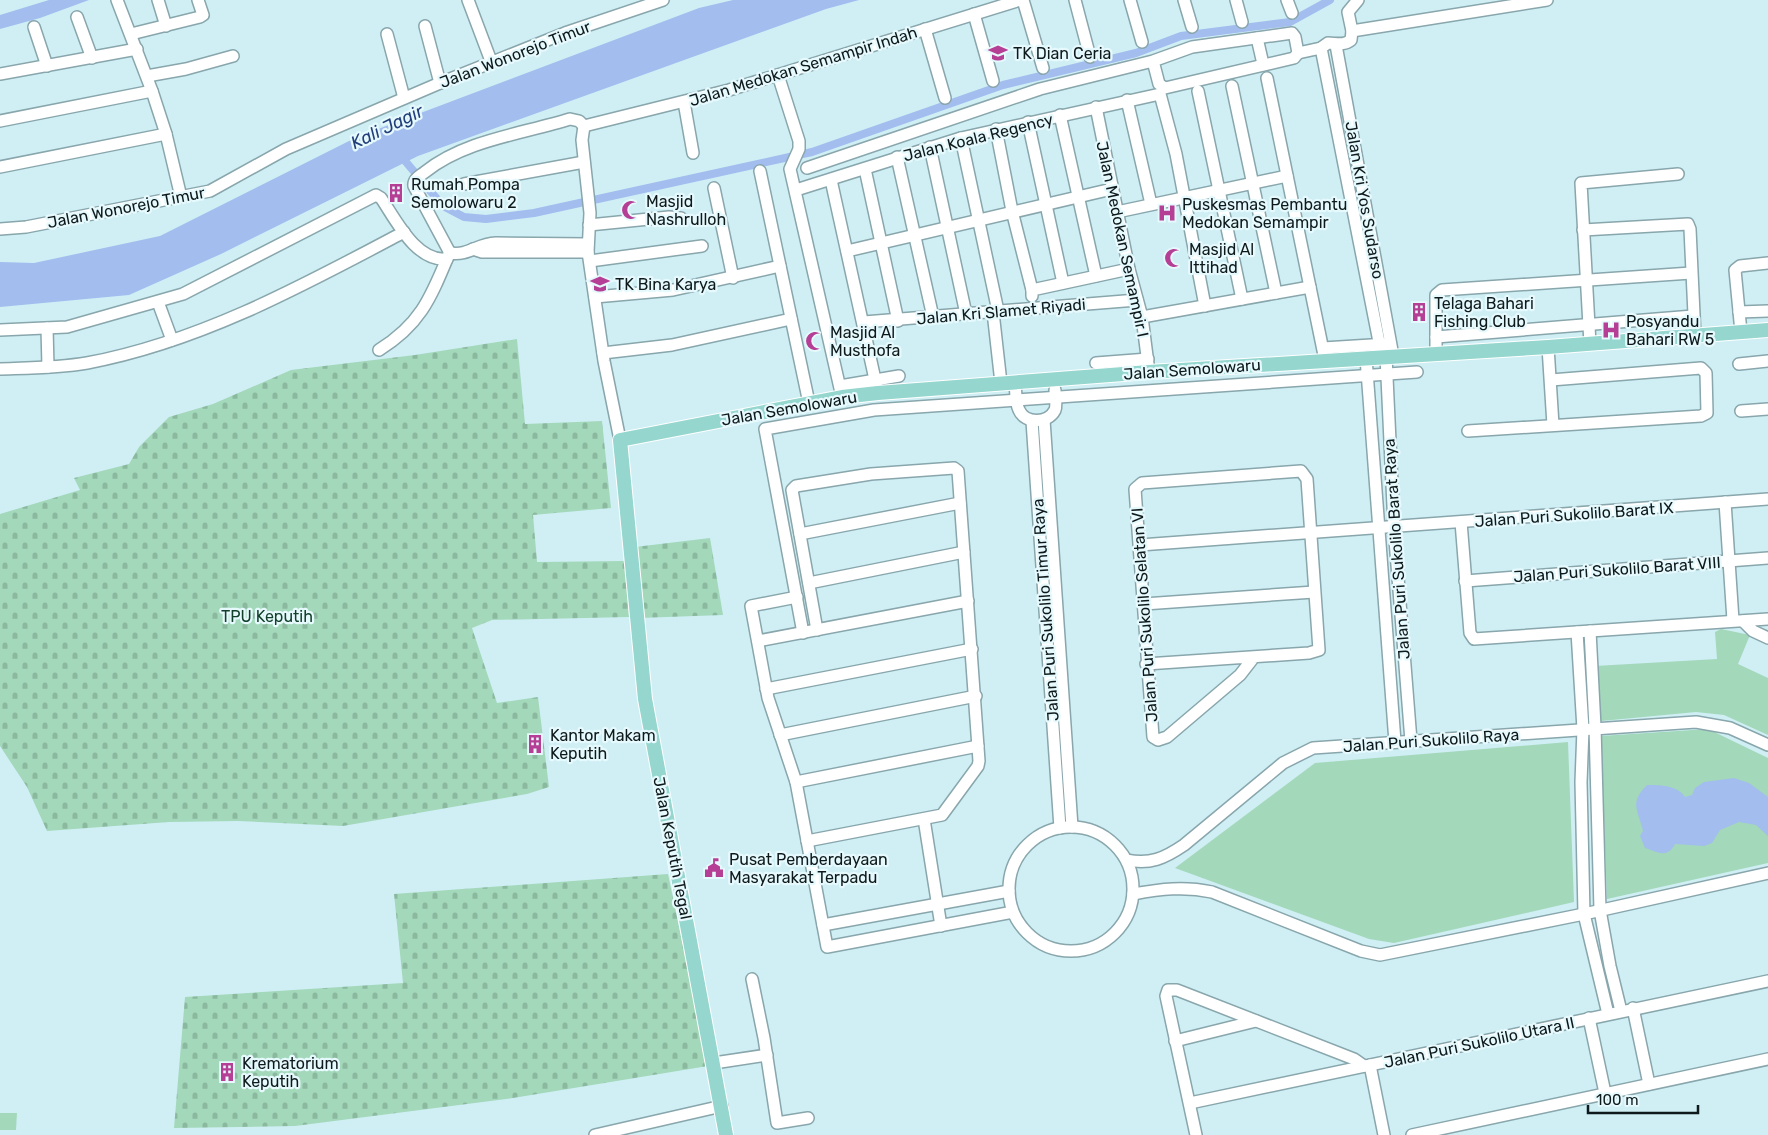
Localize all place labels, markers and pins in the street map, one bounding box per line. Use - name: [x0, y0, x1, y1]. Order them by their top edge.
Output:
- school or university icon: TK Dian Ceria: [987, 42, 1009, 64]
- place label: TK Dian Ceria: [1013, 44, 1111, 63]
- place label: Rumah Pompa Semolowaru 2: [411, 175, 520, 212]
- building icon: Rumah Pompa Semolowaru 2: [385, 182, 407, 204]
- place label: Masjid Nashrulloh: [646, 192, 726, 229]
- place label: Puskesmas Pembantu Medokan Semampir: [1182, 195, 1347, 232]
- mosque icon: Masjid Nashrulloh: [620, 199, 642, 221]
- hospital icon: Puskesmas Pembantu Medokan Semampir: [1156, 202, 1178, 224]
- place label: Masjid Al Ittihad: [1189, 240, 1254, 277]
- mosque icon: Masjid Al Ittihad: [1163, 247, 1185, 269]
- school or university icon: TK Bina Karya: [589, 273, 611, 295]
- place label: TK Bina Karya: [615, 275, 716, 294]
- place label: Telaga Bahari Fishing Club: [1434, 294, 1534, 331]
- building icon: Telaga Bahari Fishing Club: [1408, 301, 1430, 323]
- place label: Posyandu Bahari RW 5: [1626, 312, 1714, 349]
- hospital icon: Posyandu Bahari RW 5: [1600, 319, 1622, 341]
- place label: Masjid Al Musthofa: [830, 323, 900, 360]
- mosque icon: Masjid Al Musthofa: [804, 330, 826, 352]
- place label: Kantor Makam Keputih: [550, 726, 656, 763]
- building icon: Kantor Makam Keputih: [524, 733, 546, 755]
- place label: Pusat Pemberdayaan Masyarakat Terpadu: [729, 850, 888, 887]
- public building icon: Pusat Pemberdayaan Masyarakat Terpadu: [703, 857, 725, 879]
- place label: Krematorium Keputih: [242, 1054, 339, 1091]
- building icon: Krematorium Keputih: [216, 1061, 238, 1083]

